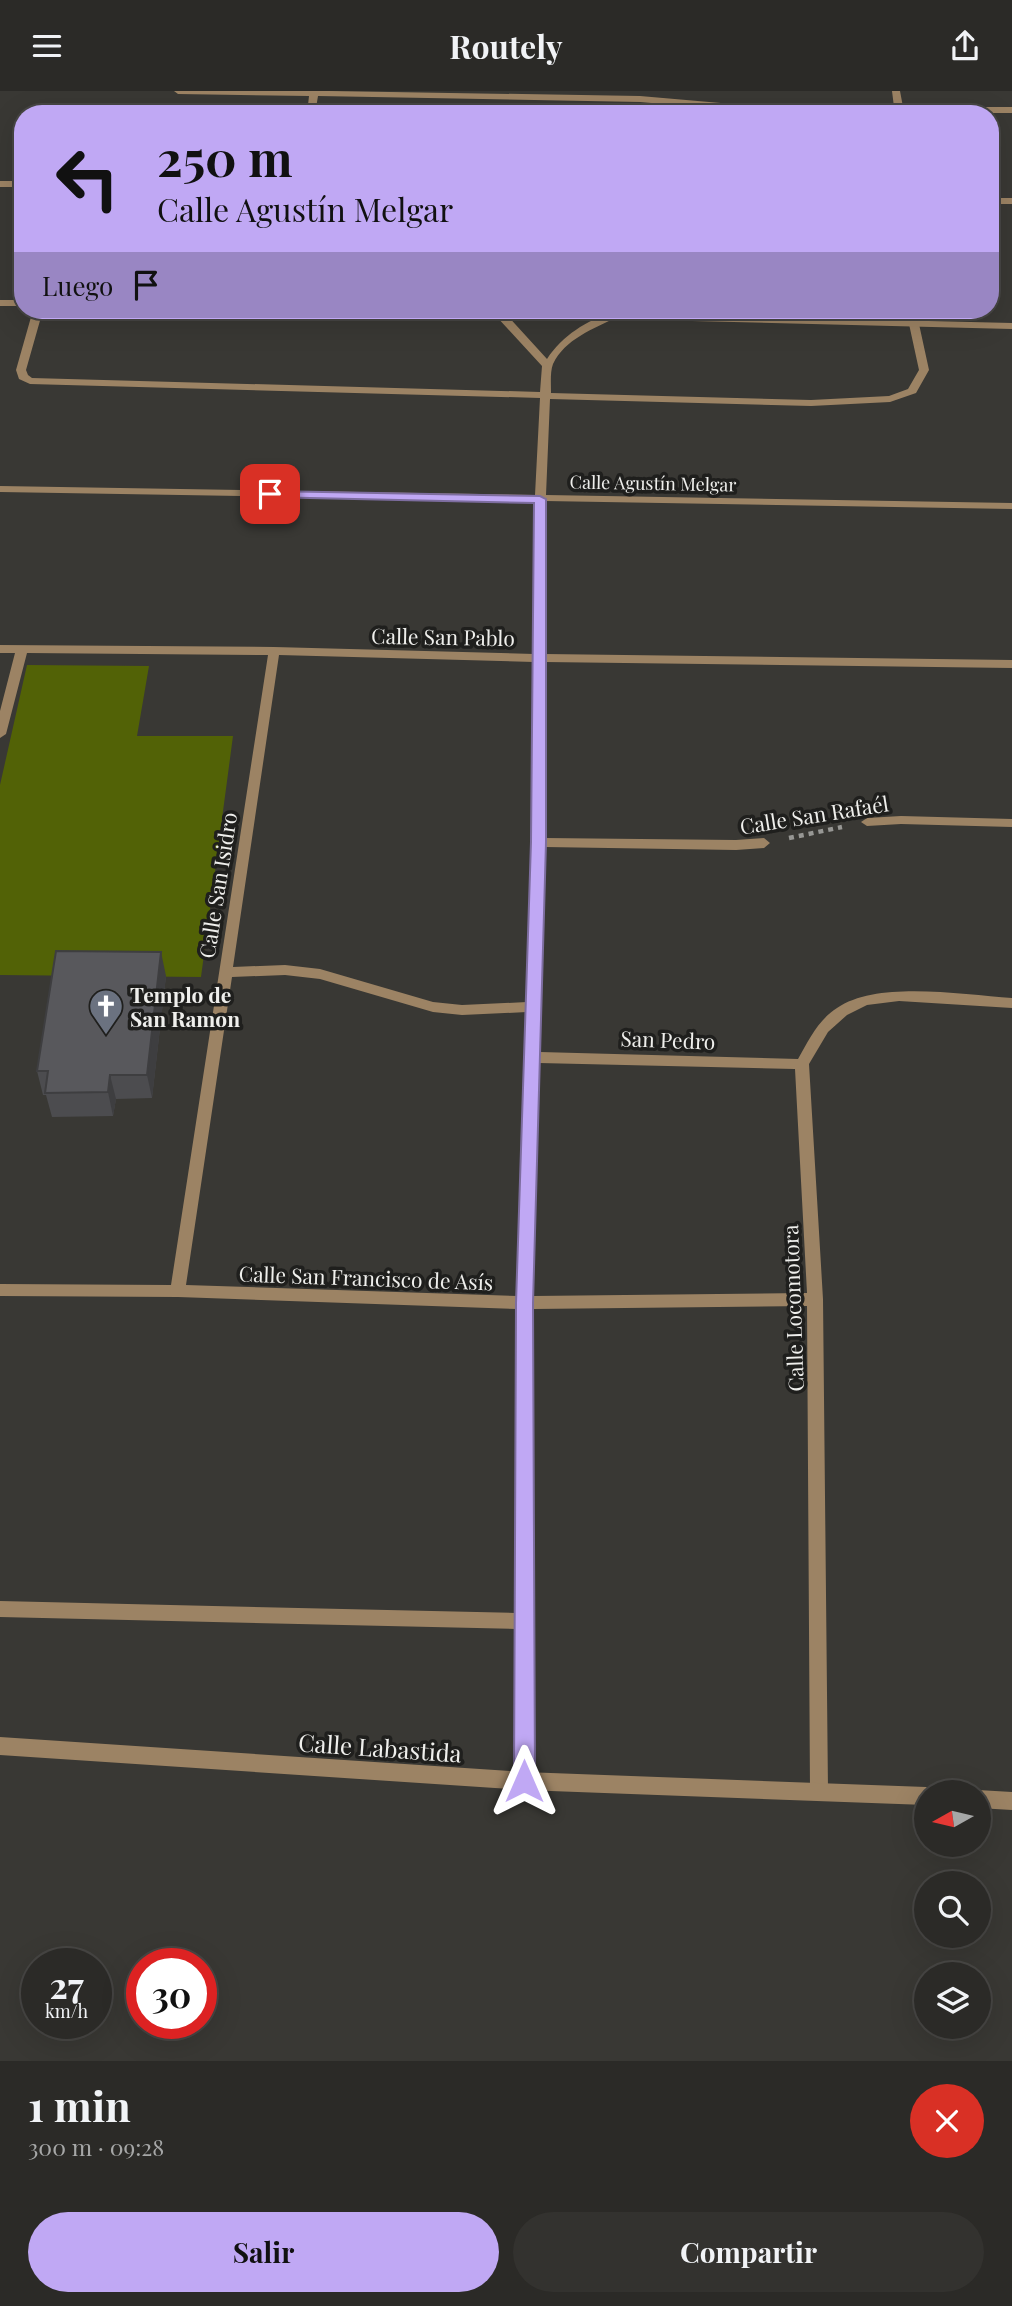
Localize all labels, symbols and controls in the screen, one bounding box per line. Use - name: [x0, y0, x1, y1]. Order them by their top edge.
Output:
- text: Routely: [449, 24, 563, 67]
- icon: menu: [28, 27, 66, 65]
- icon: share: [946, 27, 984, 65]
- text: 250 m: [157, 124, 293, 189]
- icon: left: [42, 133, 133, 224]
- text: Calle Agustín Melgar: [157, 187, 453, 230]
- icon: arrive: [127, 266, 165, 304]
- text: Luego: [42, 268, 113, 303]
- pin: [240, 464, 300, 524]
- street label: Calle Agustín Melgar: [570, 470, 736, 496]
- icon: arrive: [251, 475, 289, 513]
- street label: Calle San Pablo: [371, 621, 515, 651]
- street label: Calle San Rafaél: [738, 788, 890, 840]
- street label: Calle San Isidro: [192, 810, 242, 960]
- place label: Templo de San Ramon: [130, 980, 240, 1032]
- church icon: Templo de San Ramon: [87, 987, 125, 1036]
- street label: San Pedro: [620, 1023, 716, 1055]
- street label: Calle Locomotora: [775, 1224, 809, 1392]
- street label: Calle San Francisco de Asís: [238, 1259, 494, 1295]
- street label: Calle Labastida: [297, 1725, 463, 1769]
- position arrow: [487, 1744, 561, 1818]
- north arrow: [914, 1780, 990, 1857]
- map controls: [914, 1780, 991, 2039]
- button: search: [914, 1871, 991, 1948]
- speed limit sign: 30: [126, 1948, 217, 2039]
- text: 27: [49, 1961, 84, 2008]
- button: layers: [914, 1962, 991, 2039]
- text: km/h: [45, 1999, 88, 2023]
- text: 1 min: [28, 2077, 131, 2133]
- button: close: [910, 2084, 984, 2158]
- text: 300 m · 09:28: [28, 2131, 164, 2162]
- button: Salir: [28, 2212, 499, 2292]
- button: Compartir: [513, 2212, 984, 2292]

